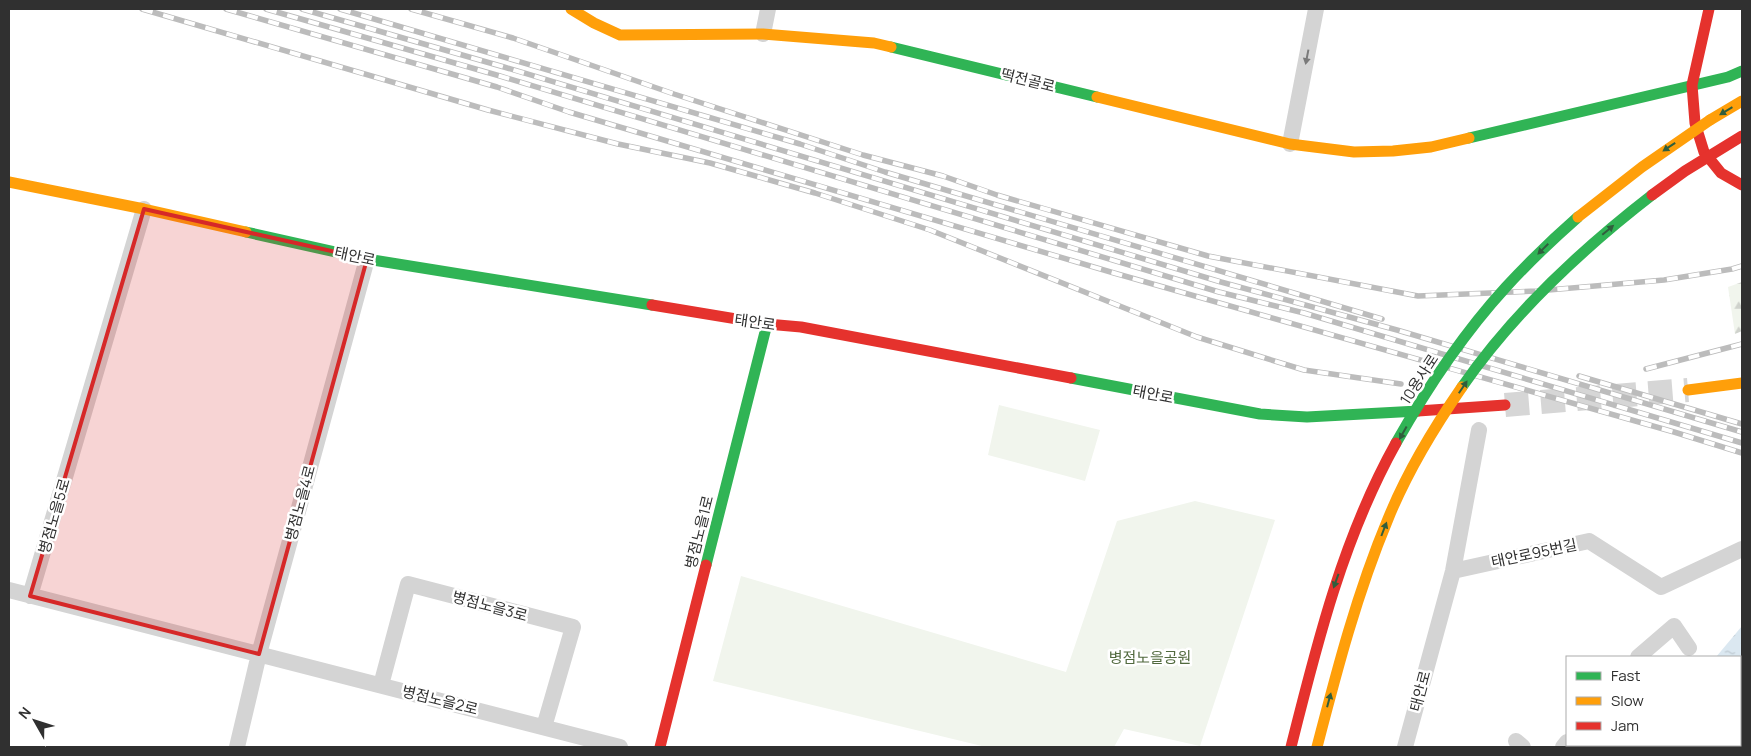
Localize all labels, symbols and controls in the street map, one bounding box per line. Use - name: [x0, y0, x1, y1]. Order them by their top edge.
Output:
- one-way arrow: [1303, 49, 1311, 64]
- street label: 떡전골로: [999, 63, 1057, 97]
- one-way arrow: [1720, 106, 1733, 115]
- one-way arrow: [1663, 142, 1676, 152]
- one-way arrow: [1602, 224, 1615, 235]
- street label: 태안로: [333, 241, 377, 271]
- one-way arrow: [1537, 243, 1549, 255]
- street label: 태안로: [733, 309, 777, 335]
- street label: 10용사로: [1395, 350, 1443, 408]
- street label: 태안로: [1131, 380, 1175, 408]
- one-way arrow: [1458, 380, 1468, 394]
- one-way arrow: [1398, 426, 1407, 440]
- street label: 병점노을4로: [280, 463, 320, 543]
- street label: 병점노을5로: [33, 476, 75, 556]
- street label: 병점노을1로: [680, 493, 718, 571]
- one-way arrow: [1380, 521, 1388, 536]
- street label: 태안로95번길: [1489, 534, 1579, 572]
- one-way arrow: [1332, 574, 1340, 589]
- street label: 병점노을3로: [450, 586, 530, 626]
- park label: 병점노을공원: [1109, 647, 1191, 668]
- legend: [1566, 656, 1741, 746]
- text: Fast: [1611, 665, 1640, 686]
- street label: 태안로: [1404, 668, 1436, 714]
- street label: 병점노을2로: [400, 680, 480, 720]
- text: Slow: [1611, 690, 1644, 711]
- one-way arrow: [1325, 693, 1333, 708]
- north arrow: [10, 696, 60, 746]
- text: N: [14, 703, 35, 722]
- text: Jam: [1611, 715, 1639, 736]

